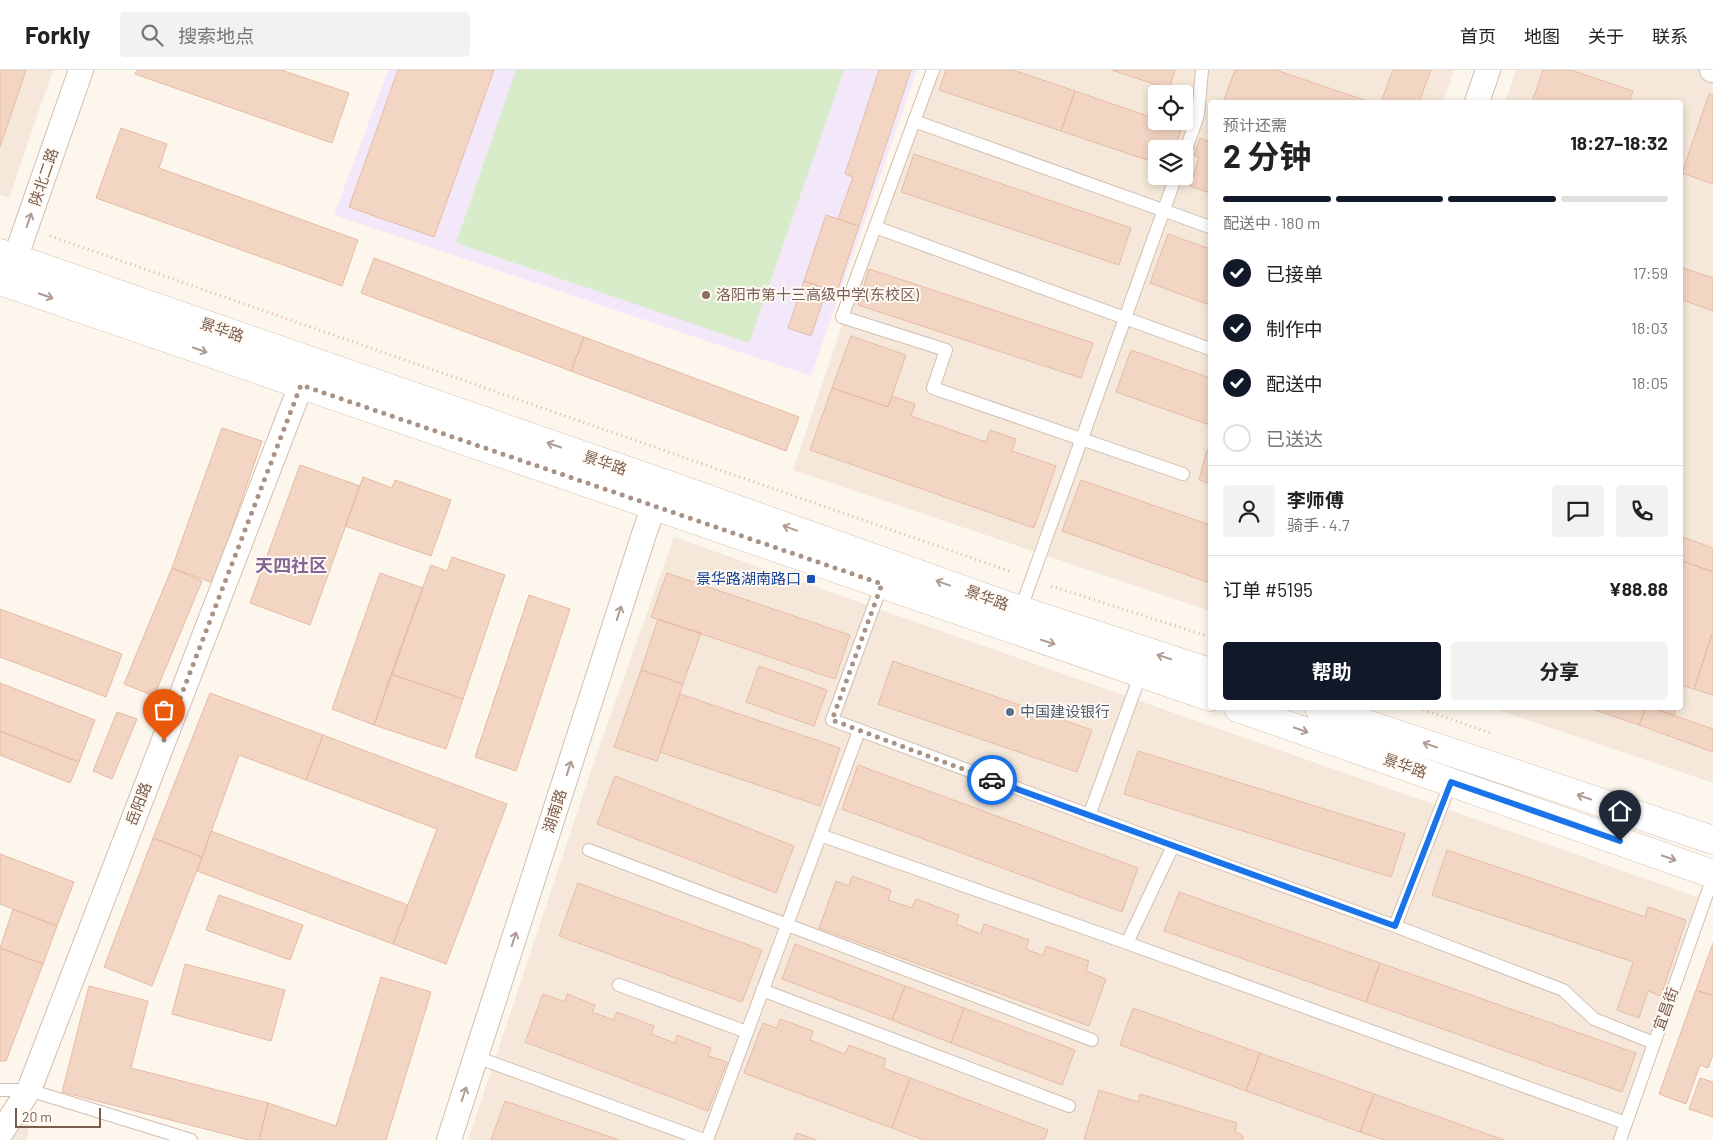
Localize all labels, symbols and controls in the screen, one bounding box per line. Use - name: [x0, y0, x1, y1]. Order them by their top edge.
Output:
- search box: [120, 12, 470, 57]
- text: Forkly: [25, 20, 90, 49]
- icon: search: [138, 21, 166, 49]
- text: 搜索地点: [178, 24, 254, 47]
- text: 首页: [1460, 25, 1496, 47]
- text: 地图: [1524, 25, 1560, 47]
- text: 关于: [1588, 25, 1624, 47]
- text: 联系: [1652, 25, 1688, 47]
- map controls: [1148, 85, 1193, 185]
- button: locate: [1148, 85, 1193, 130]
- text: 预计还需: [1223, 115, 1287, 134]
- text: 18:27–18:32: [1570, 131, 1668, 154]
- text: 2 分钟: [1223, 136, 1311, 174]
- button: layers: [1148, 140, 1193, 185]
- street label: 陕北二路: [25, 145, 61, 208]
- one-way arrow: [25, 213, 34, 229]
- text: 配送中 · 180 m: [1223, 213, 1320, 232]
- icon: check: [1223, 259, 1251, 287]
- text: 已接单: [1266, 262, 1323, 285]
- text: 17:59: [1633, 263, 1668, 282]
- place label: 洛阳市第十三高级中学(东校区): [716, 285, 919, 303]
- marker: 洛阳市第十三高级中学(东校区): [700, 289, 712, 301]
- one-way arrow: [38, 292, 54, 302]
- street label: 景华路: [198, 313, 247, 345]
- icon: check: [1223, 314, 1251, 342]
- text: 制作中: [1266, 317, 1323, 340]
- text: 18:03: [1631, 318, 1668, 337]
- one-way arrow: [191, 346, 207, 355]
- icon: check: [1223, 369, 1251, 397]
- text: 配送中: [1266, 372, 1323, 395]
- text: 18:05: [1631, 373, 1668, 392]
- text: 已送达: [1266, 427, 1323, 450]
- one-way arrow: [547, 440, 563, 449]
- street label: 景华路: [581, 446, 630, 478]
- button: person: [1223, 485, 1275, 537]
- button: chat: [1552, 485, 1604, 537]
- button: phone: [1616, 485, 1668, 537]
- text: 李师傅: [1287, 488, 1344, 511]
- text: 骑手 · 4.7: [1287, 515, 1350, 534]
- one-way arrow: [783, 523, 798, 532]
- district label: 天四社区: [255, 554, 327, 576]
- place label: 景华路湖南路口: [696, 569, 801, 587]
- marker: 景华路湖南路口: [805, 573, 817, 585]
- text: ¥88.88: [1609, 577, 1668, 600]
- one-way arrow: [936, 578, 951, 587]
- text: 订单 #5195: [1223, 578, 1313, 601]
- street label: 景华路: [963, 581, 1012, 613]
- one-way arrow: [615, 606, 624, 621]
- one-way arrow: [1040, 638, 1055, 647]
- button: 帮助: [1223, 642, 1441, 700]
- button: 分享: [1451, 642, 1668, 700]
- one-way arrow: [1156, 651, 1172, 661]
- pin: [143, 689, 185, 740]
- icon: bag: [150, 696, 178, 724]
- place label: 中国建设银行: [1020, 702, 1110, 720]
- marker: 中国建设银行: [1004, 706, 1016, 718]
- one-way arrow: [1293, 725, 1309, 735]
- one-way arrow: [1423, 740, 1438, 749]
- street label: 景华路: [1381, 749, 1430, 781]
- courier: [967, 755, 1017, 805]
- one-way arrow: [565, 760, 575, 776]
- icon: car: [978, 766, 1006, 794]
- street label: 岳阳路: [122, 779, 155, 828]
- street label: 湖南路: [539, 787, 570, 835]
- pin: [1599, 790, 1641, 841]
- one-way arrow: [1577, 792, 1592, 801]
- icon: home: [1606, 797, 1634, 825]
- one-way arrow: [1661, 854, 1676, 863]
- one-way arrow: [510, 931, 520, 947]
- street label: 宜昌街: [1649, 984, 1681, 1033]
- one-way arrow: [460, 1086, 469, 1102]
- scale bar: [15, 1105, 101, 1128]
- text: 20 m: [22, 1108, 52, 1125]

